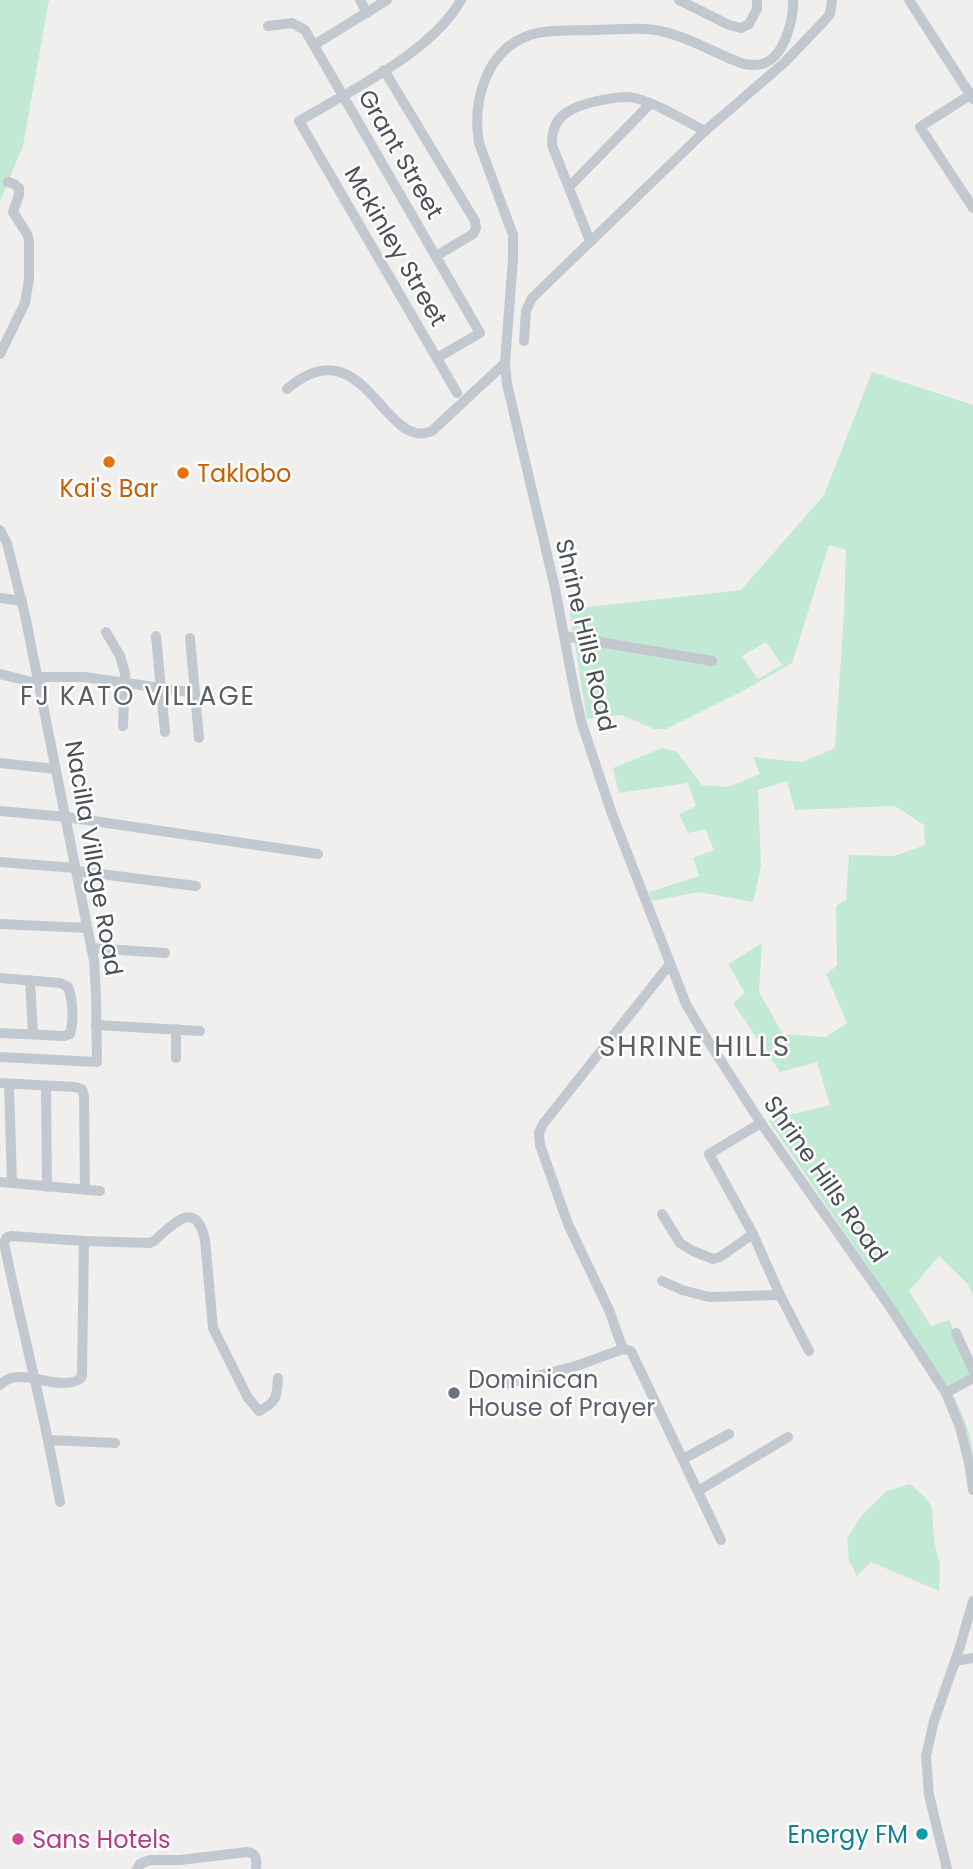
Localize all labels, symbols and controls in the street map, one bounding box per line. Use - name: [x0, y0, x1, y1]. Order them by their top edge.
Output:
- street label: Grant Street: [351, 83, 451, 225]
- street label: Mckinley Street: [337, 160, 455, 332]
- marker: Kai's Bar: [101, 454, 117, 470]
- place label: Taklobo: [197, 457, 291, 490]
- marker: Taklobo: [175, 465, 191, 481]
- place label: Kai's Bar: [59, 472, 159, 505]
- street label: Shrine Hills Road: [548, 536, 624, 734]
- district label: FJ KATO VILLAGE: [20, 678, 256, 714]
- street label: Nacilla Village Road: [57, 738, 131, 978]
- district label: SHRINE HILLS: [599, 1027, 791, 1066]
- street label: Shrine Hills Road: [756, 1089, 896, 1269]
- place label: Dominican House of Prayer: [468, 1363, 655, 1424]
- marker: Dominican House of Prayer: [446, 1385, 462, 1401]
- place label: Energy FM: [788, 1818, 908, 1851]
- place label: Sans Hotels: [32, 1823, 171, 1856]
- marker: Energy FM: [914, 1826, 930, 1842]
- marker: Sans Hotels: [10, 1831, 26, 1847]

